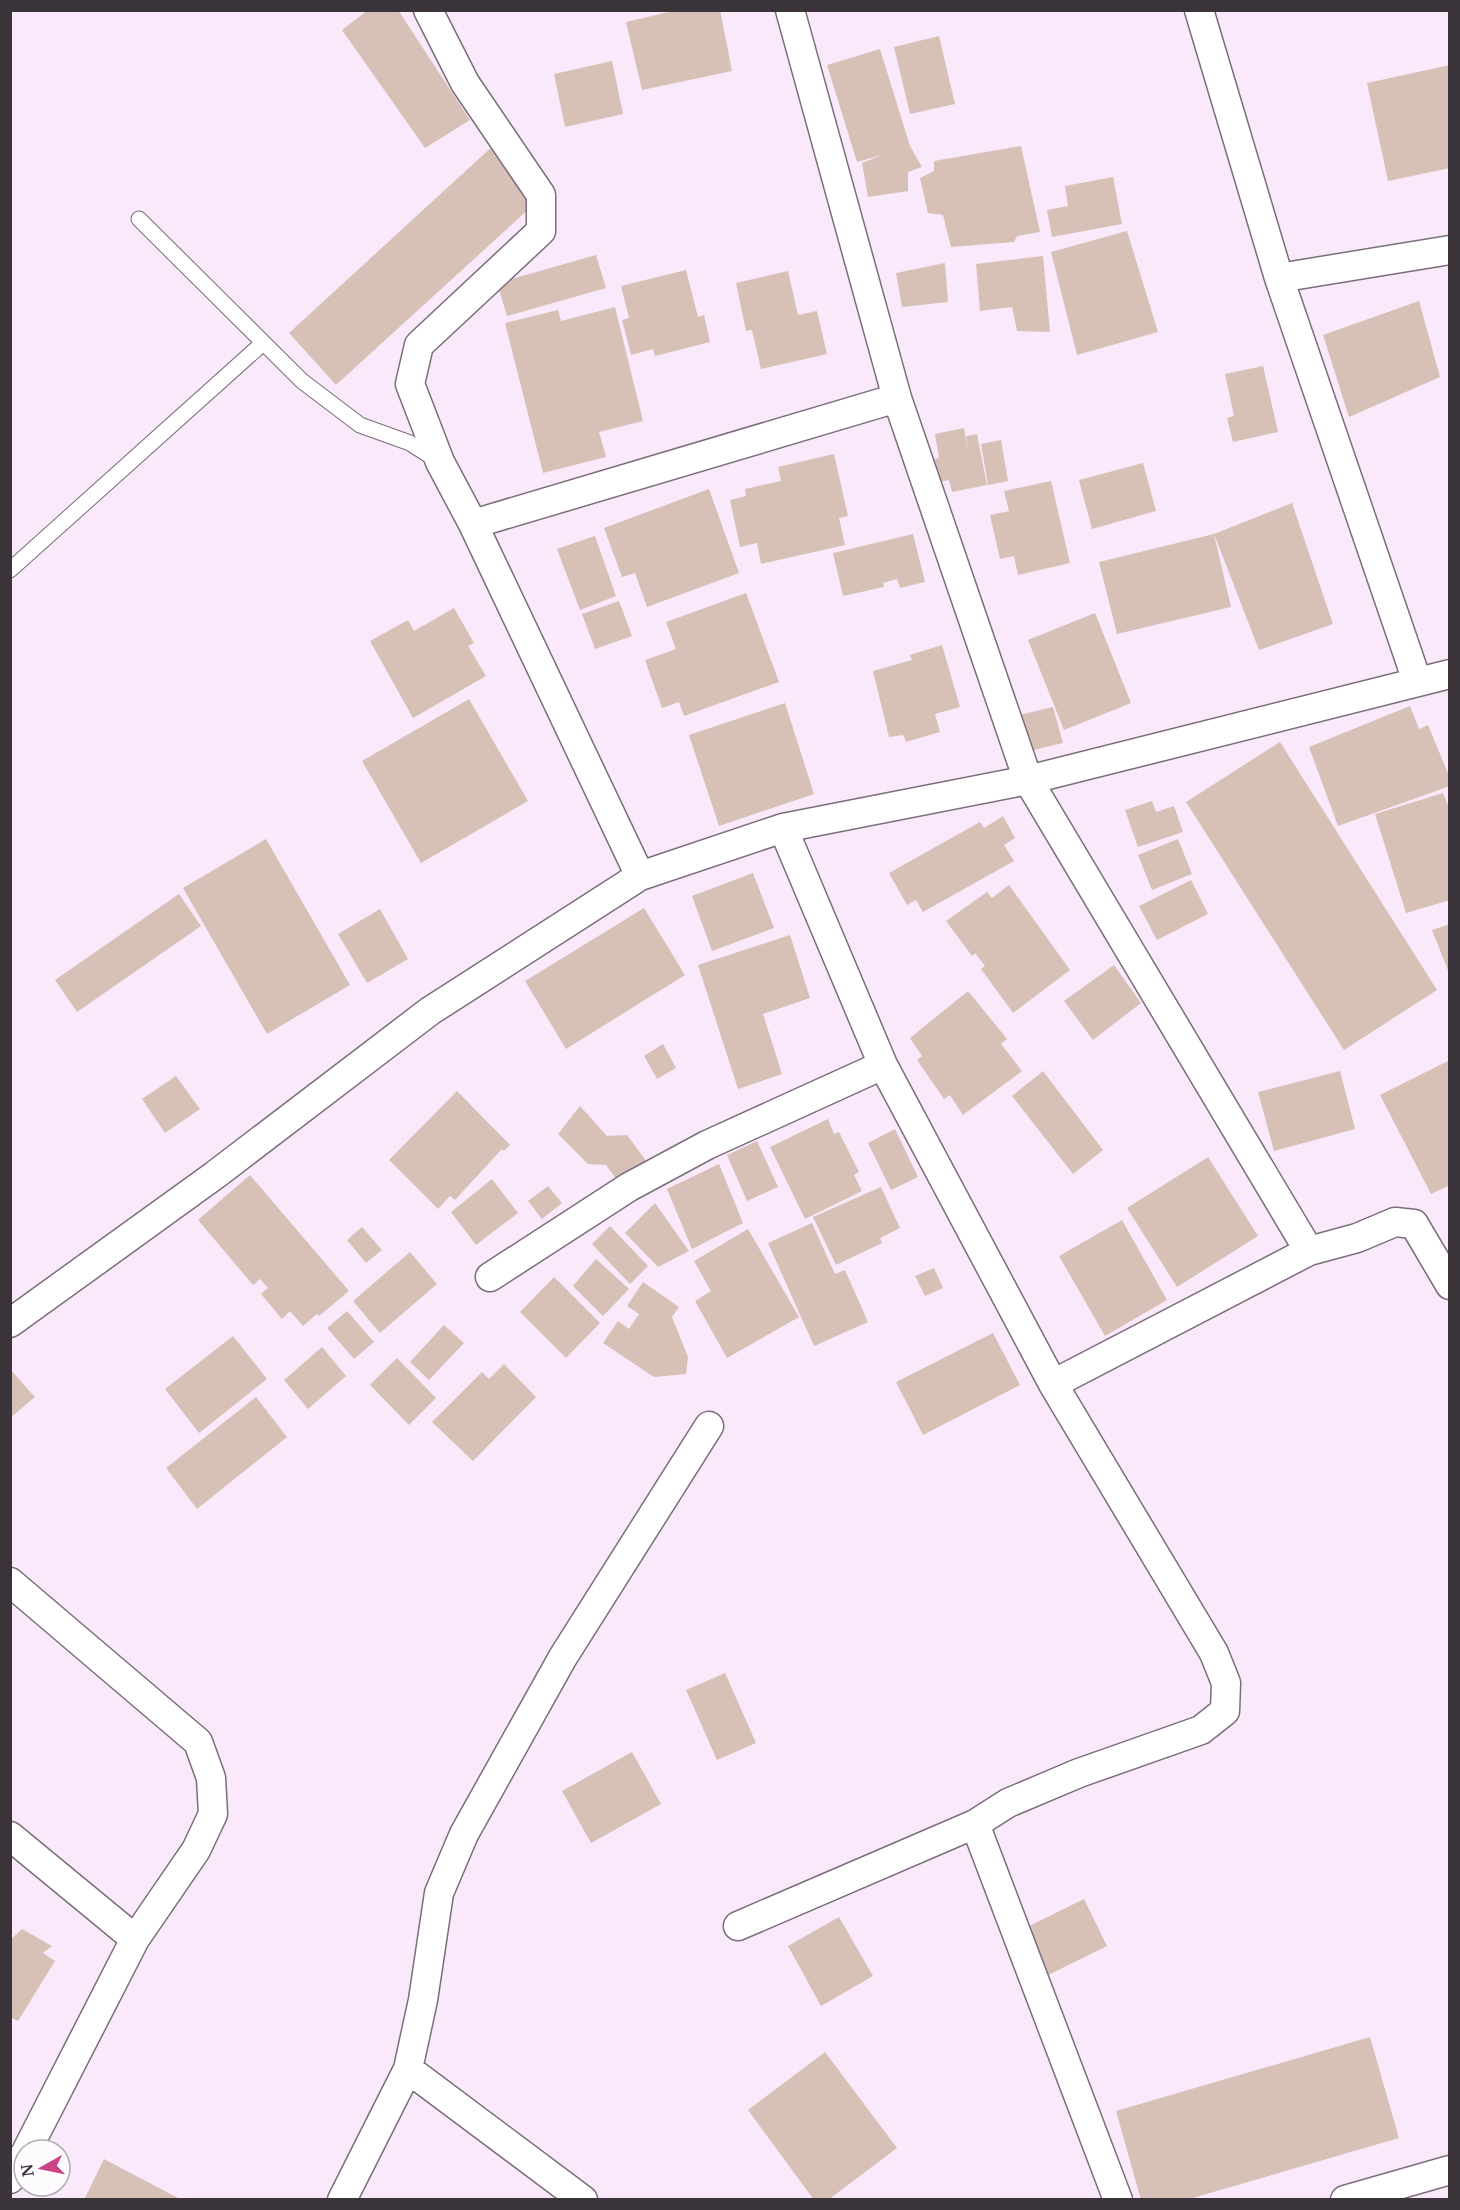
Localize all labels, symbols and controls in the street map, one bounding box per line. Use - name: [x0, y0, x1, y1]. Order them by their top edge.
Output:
- north arrow: [12, 2138, 72, 2198]
- text: N: [15, 2162, 39, 2178]

